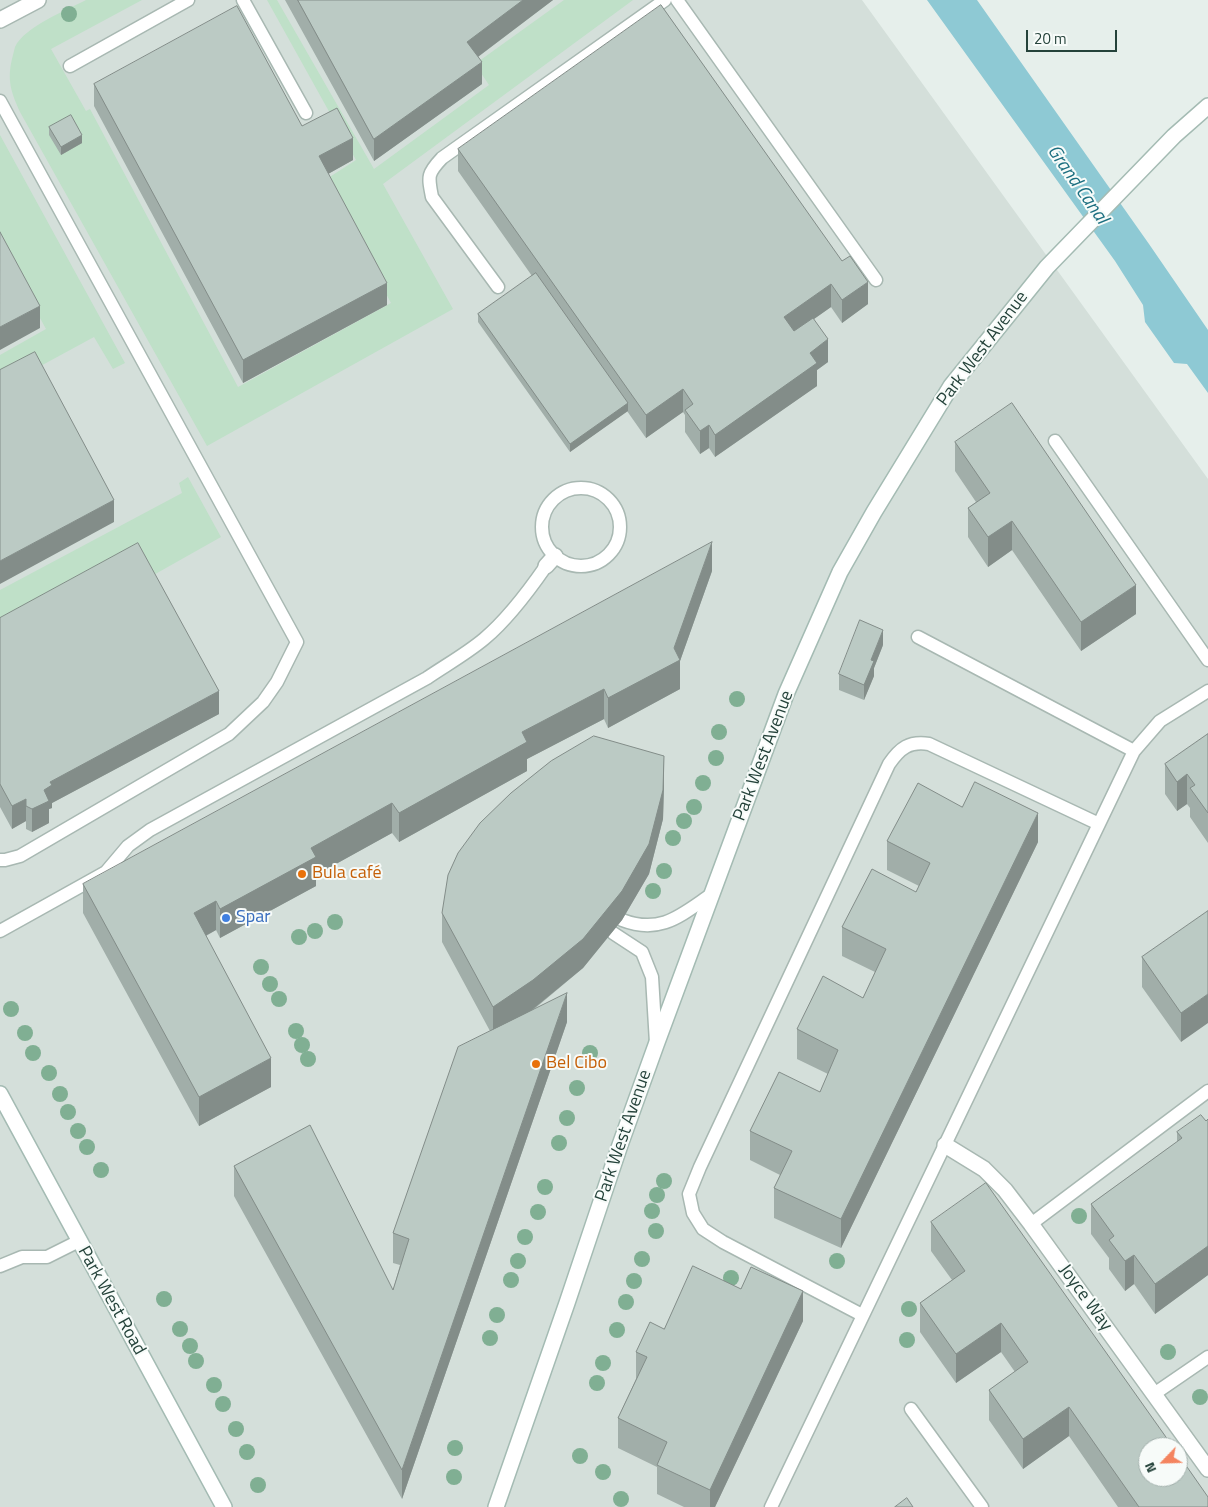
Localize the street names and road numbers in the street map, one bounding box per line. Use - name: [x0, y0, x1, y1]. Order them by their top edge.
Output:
- street label: Park West Avenue: [933, 287, 1033, 411]
- street label: Park West Avenue: [729, 688, 799, 824]
- street label: Park West Avenue: [591, 1067, 657, 1205]
- street label: Park West Road: [72, 1243, 150, 1359]
- street label: Joyce Way: [1054, 1260, 1116, 1336]

